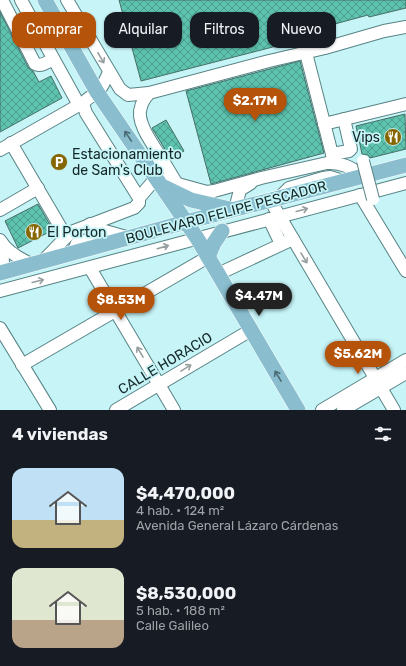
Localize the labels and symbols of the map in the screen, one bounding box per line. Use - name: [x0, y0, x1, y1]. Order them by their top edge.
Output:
- one-way arrow: [97, 52, 105, 64]
- pin: $2.17M: [222, 88, 288, 122]
- restaurant icon: Vips: [383, 127, 403, 147]
- place label: Vips: [352, 129, 380, 146]
- one-way arrow: [124, 131, 132, 142]
- place label: Estacionamiento de Sam's Club: [72, 146, 182, 179]
- parking icon: Estacionamiento de Sam's Club: [49, 152, 69, 172]
- street label: BOULEVARD FELIPE PESCADOR: [124, 177, 328, 248]
- one-way arrow: [296, 206, 309, 213]
- restaurant icon: El Porton: [24, 222, 44, 242]
- place label: El Porton: [47, 224, 107, 241]
- one-way arrow: [157, 243, 170, 251]
- one-way arrow: [300, 252, 308, 264]
- one-way arrow: [31, 277, 44, 285]
- pin: $4.47M: [226, 283, 292, 317]
- pin: $8.53M: [88, 287, 154, 321]
- street label: CALLE HORACIO: [115, 329, 215, 398]
- pin: $5.62M: [325, 341, 391, 375]
- one-way arrow: [136, 346, 144, 358]
- one-way arrow: [180, 364, 192, 372]
- one-way arrow: [274, 370, 282, 382]

